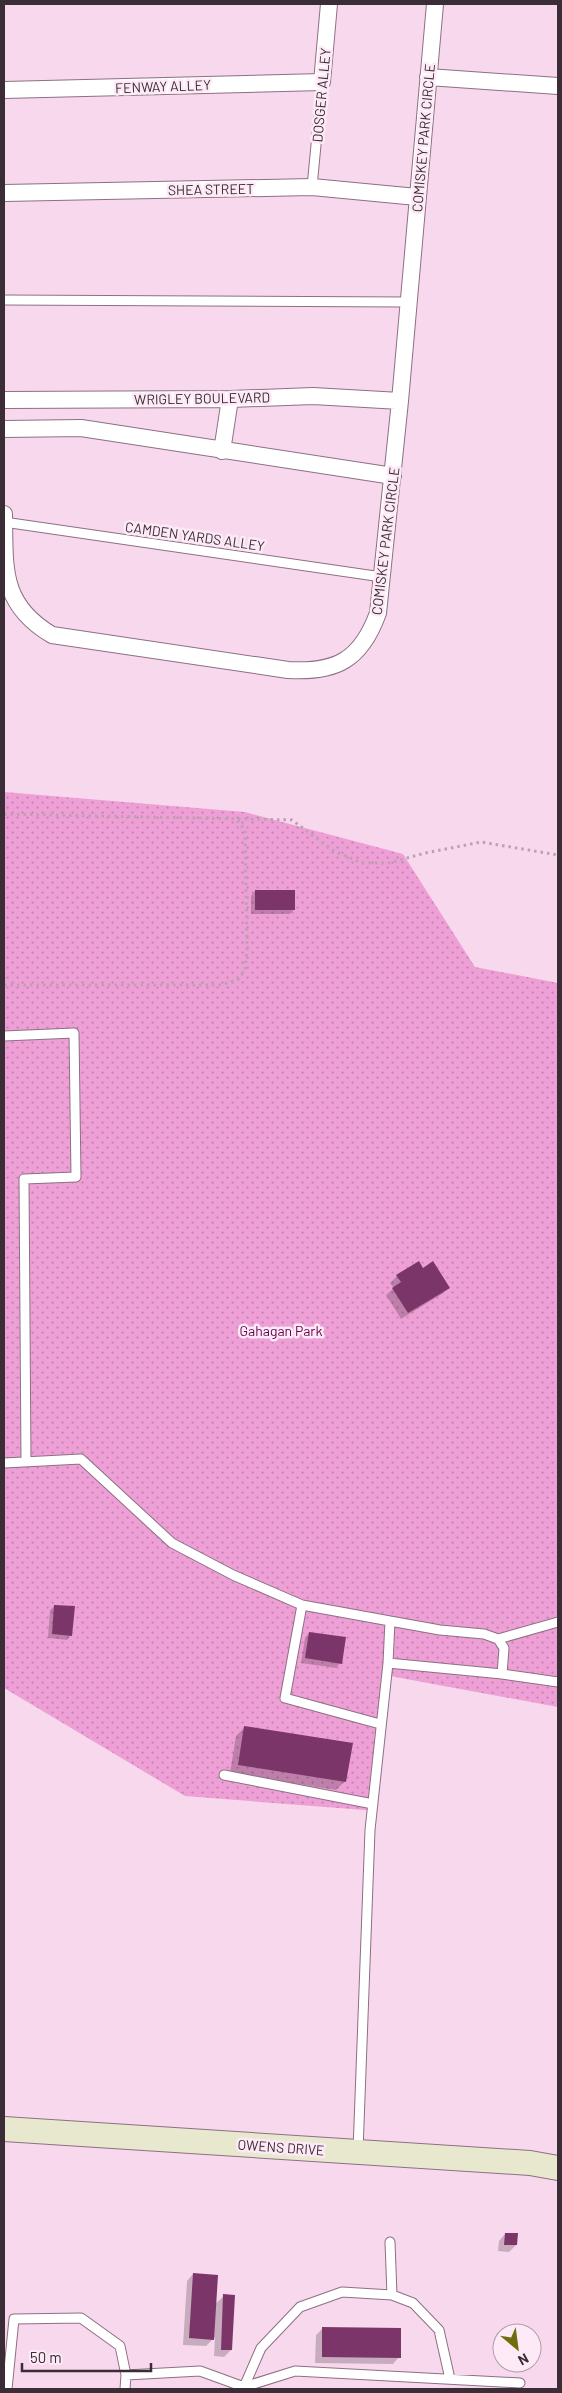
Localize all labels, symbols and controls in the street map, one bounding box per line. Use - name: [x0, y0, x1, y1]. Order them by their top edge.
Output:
- street label: DOSGER ALLEY: [308, 47, 334, 143]
- street label: COMISKEY PARK CIRCLE: [408, 63, 438, 213]
- street label: FENWAY ALLEY: [115, 76, 211, 96]
- street label: SHEA STREET: [168, 180, 254, 198]
- street label: WRIGLEY BOULEVARD: [134, 388, 270, 408]
- street label: COMISKEY PARK CIRCLE: [367, 466, 403, 616]
- street label: CAMDEN YARDS ALLEY: [124, 518, 266, 554]
- park label: Gahagan Park: [240, 1322, 322, 1339]
- street label: OWENS DRIVE: [237, 2135, 325, 2159]
- north arrow: [492, 2323, 542, 2373]
- scale bar: [22, 2340, 151, 2372]
- text: 50 m: [30, 2348, 62, 2366]
- text: N: [515, 2350, 532, 2369]

